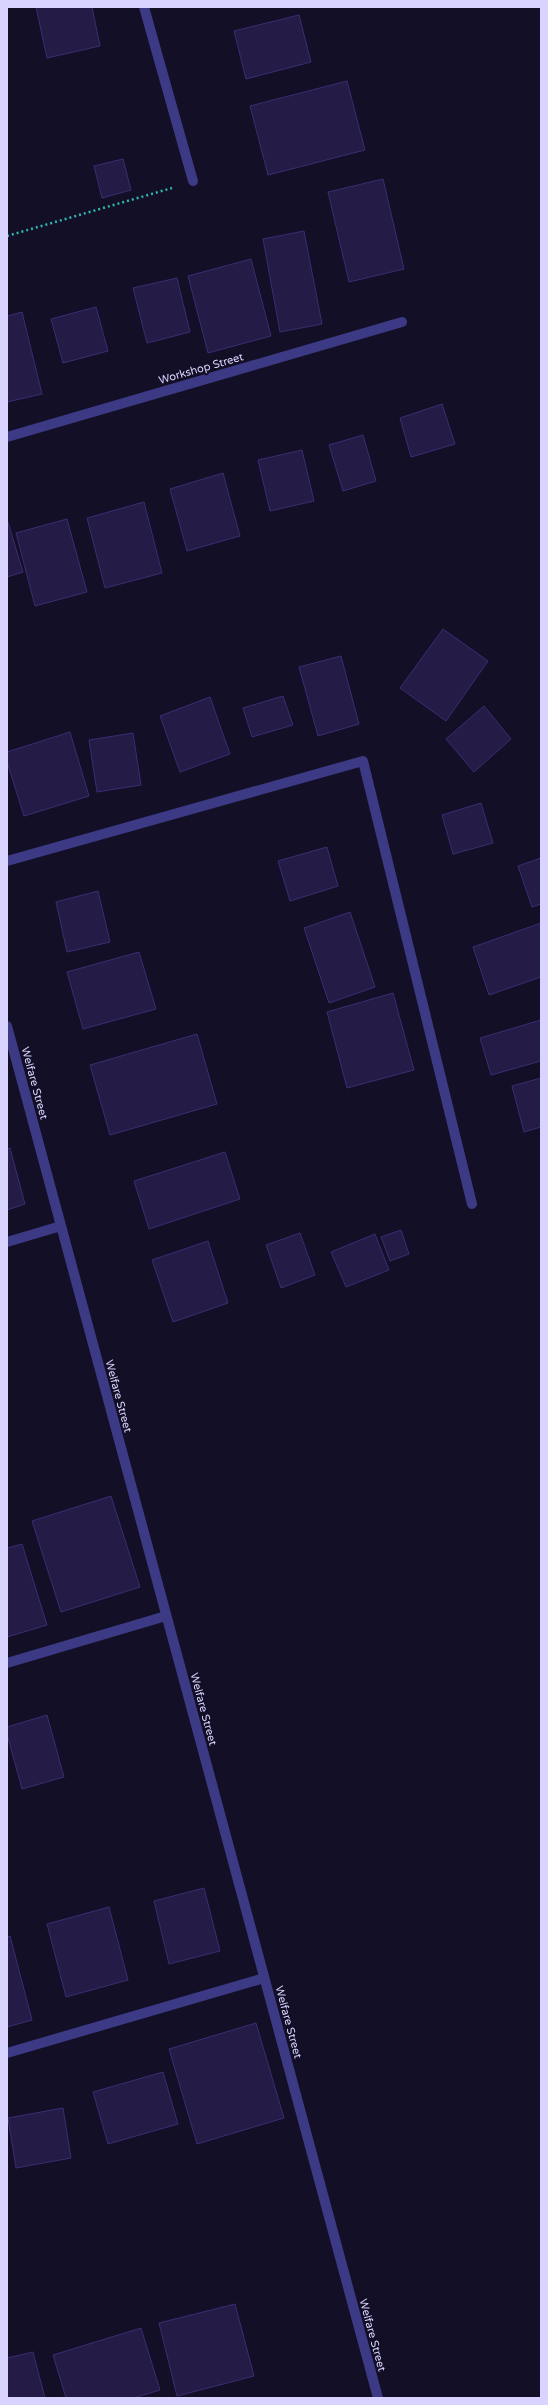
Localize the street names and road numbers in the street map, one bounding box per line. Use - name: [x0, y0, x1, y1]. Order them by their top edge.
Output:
- street label: Workshop Street: [157, 350, 245, 387]
- street label: Welfare Street: [19, 1046, 50, 1121]
- street label: Welfare Street: [103, 1359, 134, 1434]
- street label: Welfare Street: [188, 1672, 219, 1747]
- street label: Welfare Street: [273, 1985, 304, 2060]
- street label: Welfare Street: [357, 2298, 388, 2373]

